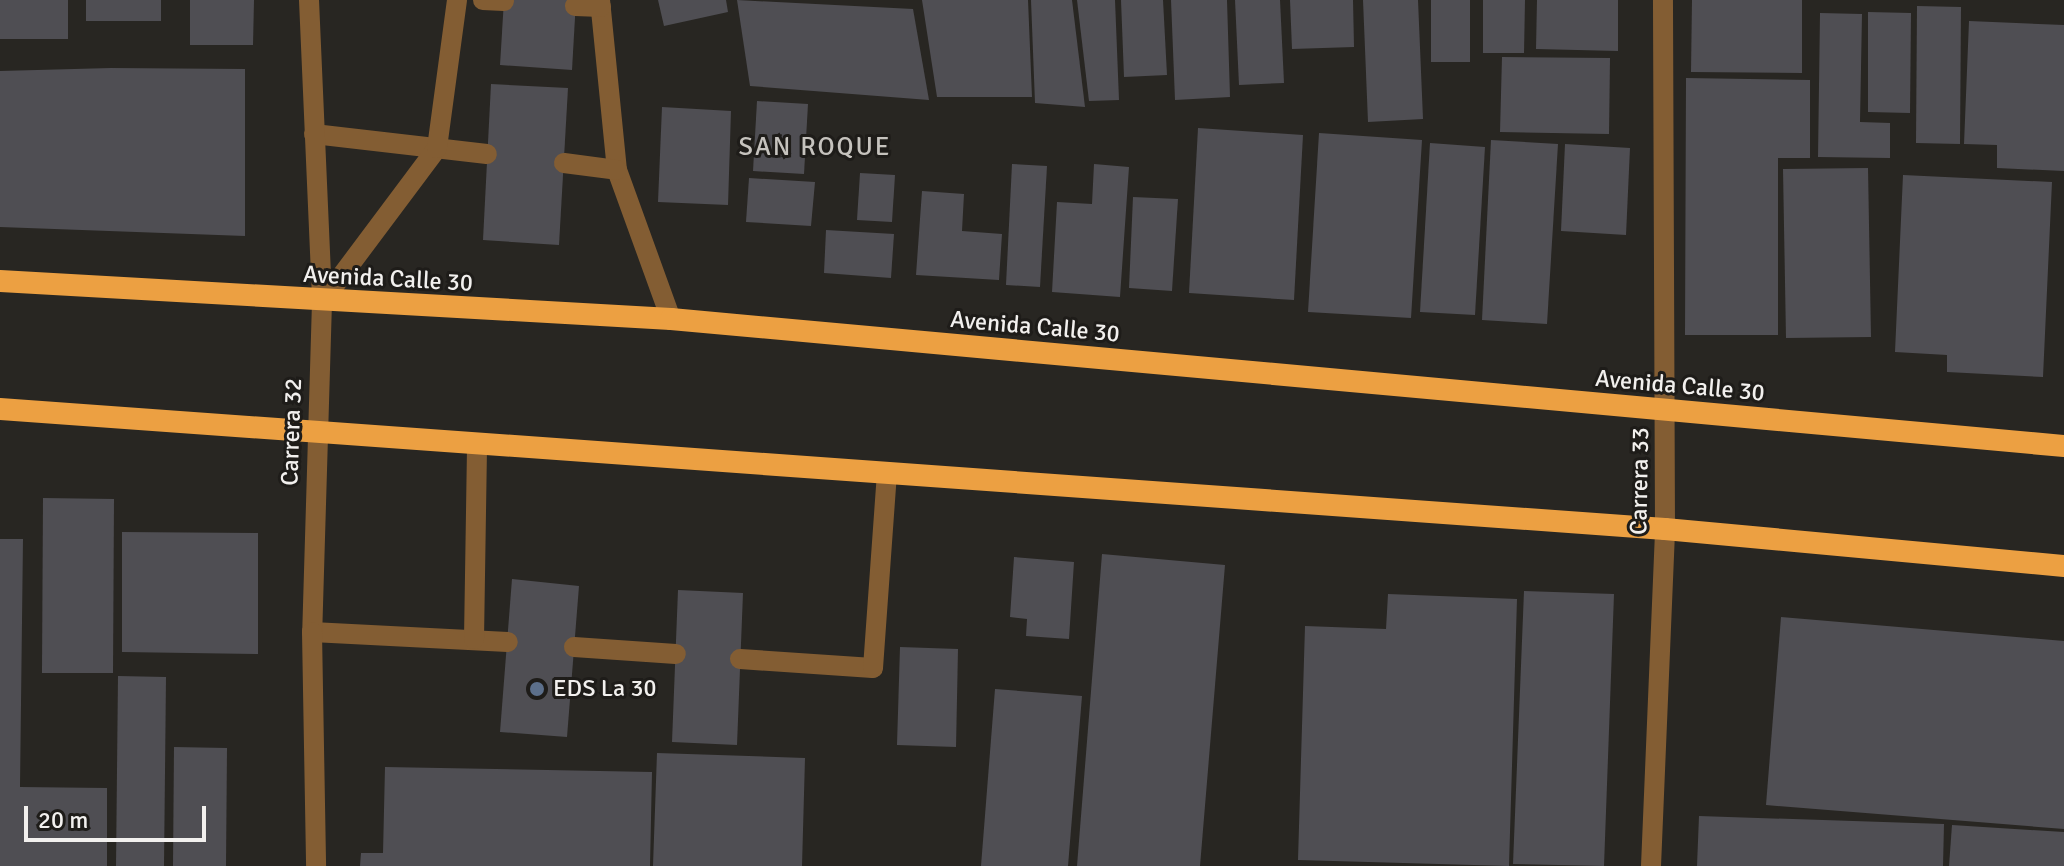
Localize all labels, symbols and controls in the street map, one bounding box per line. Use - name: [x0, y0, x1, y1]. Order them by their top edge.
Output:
- district label: SAN ROQUE: [738, 132, 892, 164]
- street label: Avenida Calle 30: [302, 260, 474, 298]
- street label: Avenida Calle 30: [949, 305, 1121, 349]
- street label: Avenida Calle 30: [1594, 364, 1766, 408]
- street label: Carrera 32: [276, 378, 308, 486]
- street label: Carrera 33: [1625, 427, 1655, 535]
- place label: EDS La 30: [553, 675, 656, 703]
- marker: EDS La 30: [528, 680, 546, 698]
- scale bar: [28, 790, 210, 840]
- text: 20 m: [38, 805, 88, 835]

